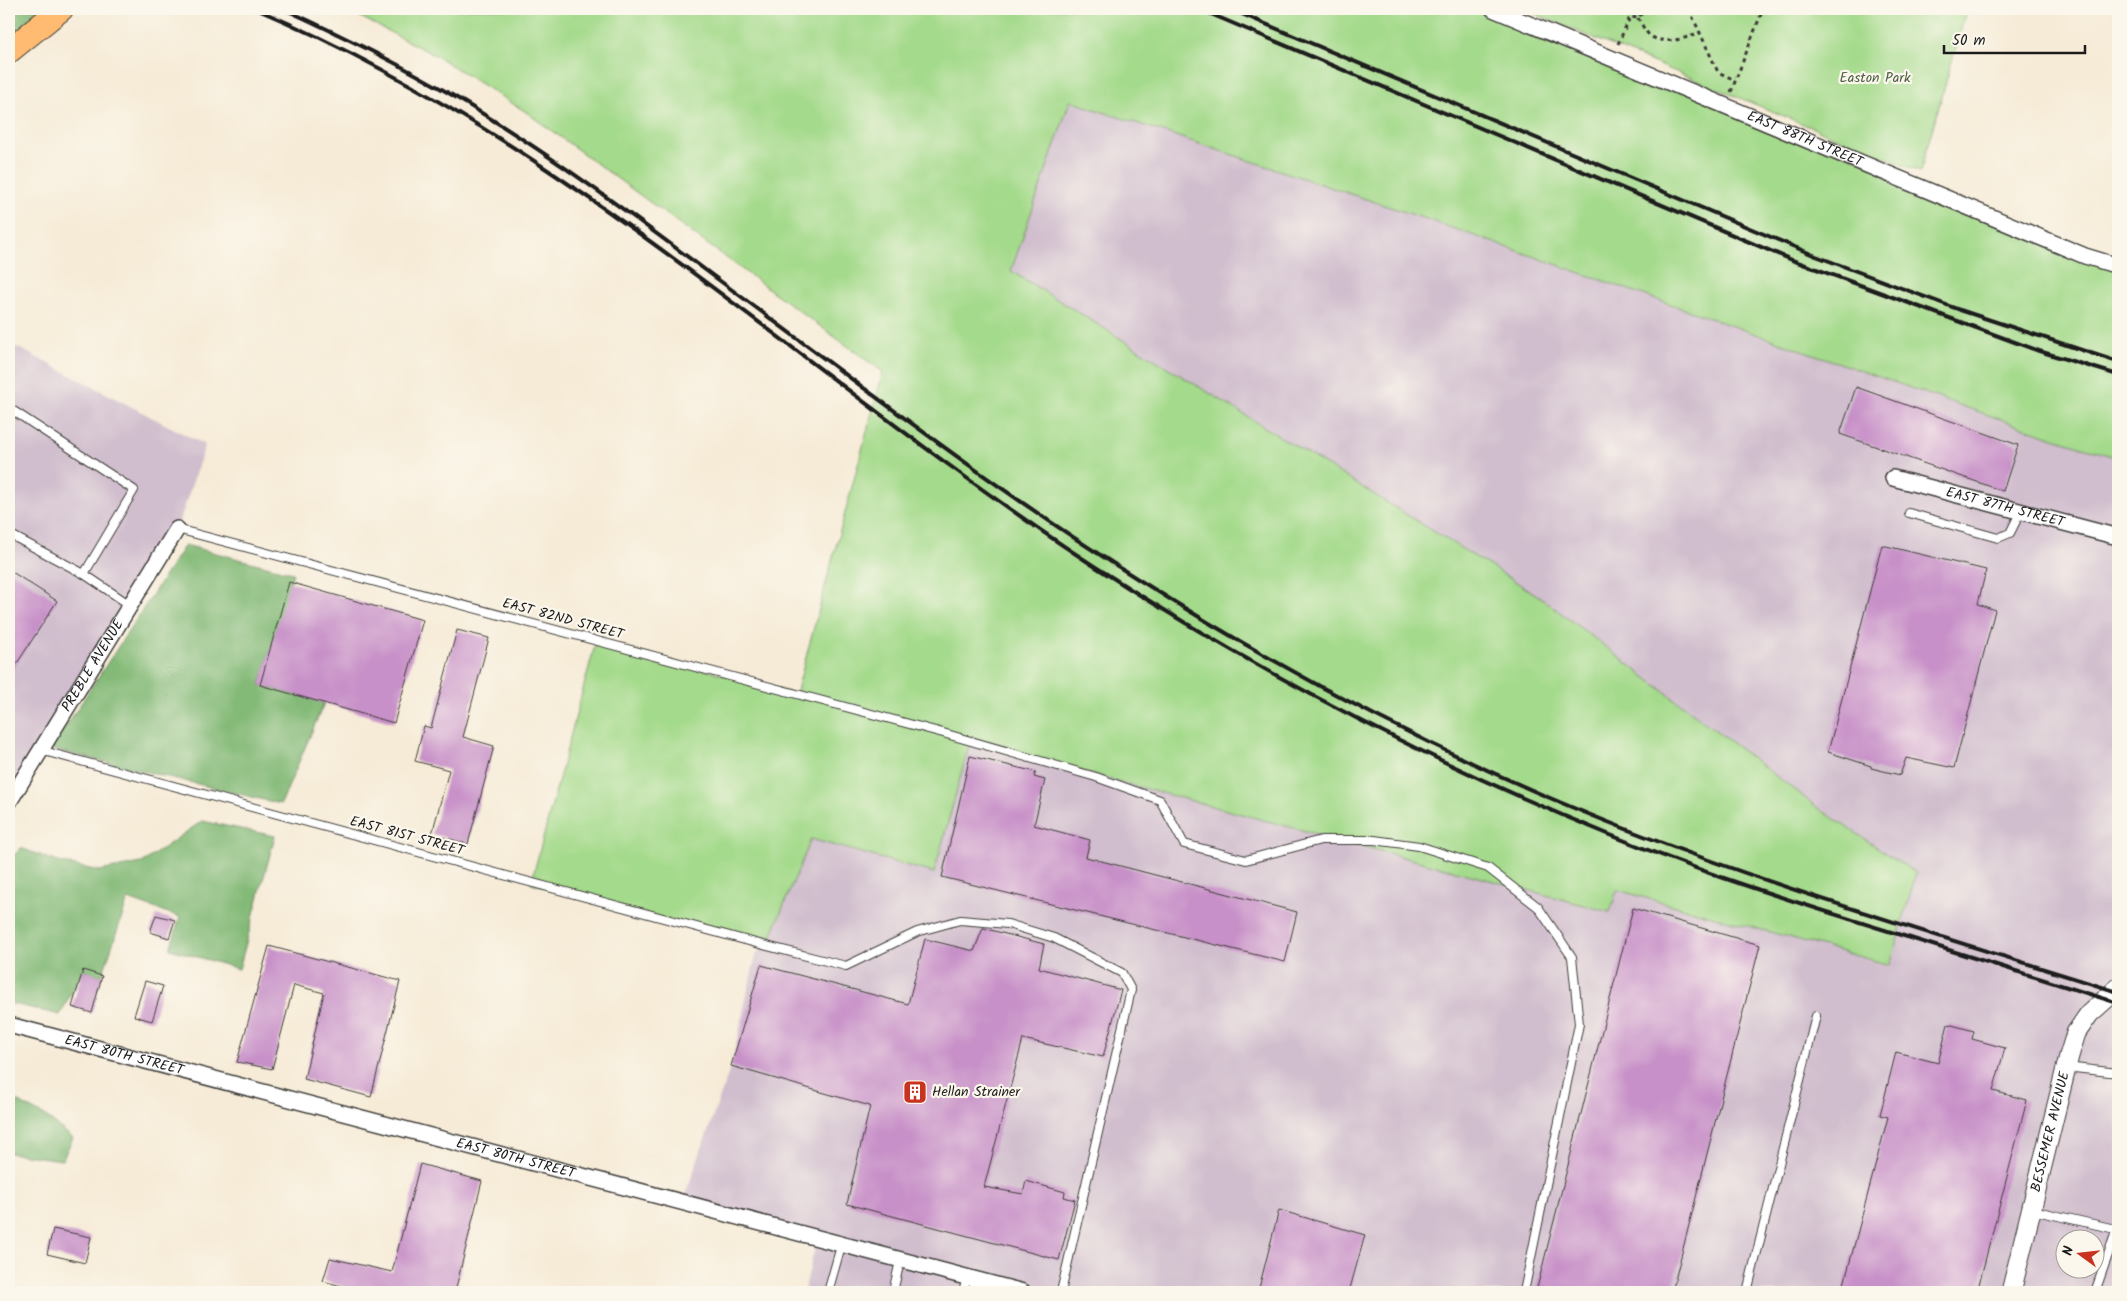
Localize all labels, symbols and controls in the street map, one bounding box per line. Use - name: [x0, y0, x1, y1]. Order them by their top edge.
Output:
- scale bar: [1944, 22, 2086, 54]
- text: 50 m: [1952, 29, 1986, 53]
- park label: Easton Park: [1840, 67, 1911, 89]
- street label: EAST 88TH STREET: [1744, 105, 1868, 174]
- street label: EAST 87TH STREET: [1944, 481, 2068, 534]
- street label: EAST 82ND STREET: [500, 592, 628, 646]
- street label: PREBLE AVENUE: [56, 615, 130, 716]
- street label: EAST 81ST STREET: [347, 810, 468, 862]
- street label: EAST 80TH STREET: [62, 1029, 187, 1082]
- street label: BESSEMER AVENUE: [2025, 1068, 2076, 1194]
- building icon: Hellan Strainer: [902, 1079, 928, 1105]
- place label: Hellan Strainer: [932, 1081, 1021, 1103]
- street label: EAST 80TH STREET: [454, 1132, 579, 1185]
- north arrow: [2054, 1228, 2104, 1278]
- text: N: [2057, 1244, 2080, 1258]

